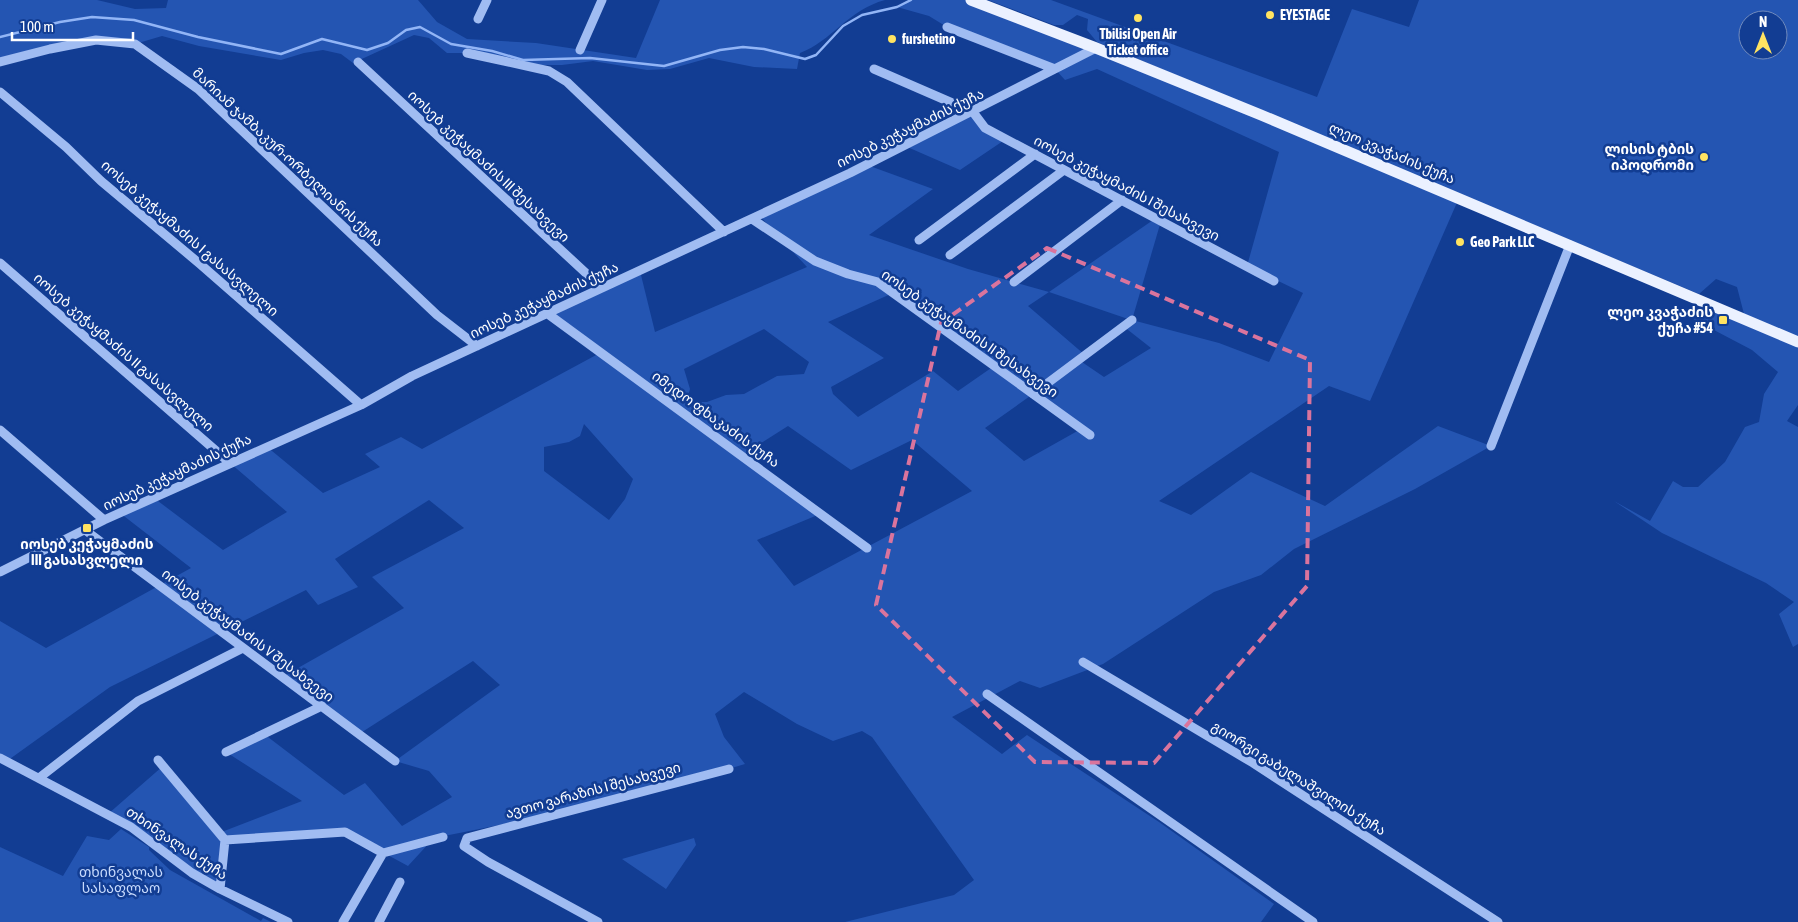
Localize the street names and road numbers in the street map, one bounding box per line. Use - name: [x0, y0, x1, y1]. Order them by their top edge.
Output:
- street label: მარიამ ჯამბაკურ-ორბელიანის ქუჩა: [189, 64, 387, 250]
- street label: იოსებ კეჭაყმაძის ქუჩა: [834, 85, 987, 172]
- street label: იოსებ კეჭაყმაძის III შესახვევი: [404, 87, 573, 246]
- street label: ლეო კვაჭაძის ქუჩა: [1326, 119, 1457, 188]
- street label: იოსებ კეჭაყმაძის I შესახვევი: [1031, 132, 1223, 245]
- street label: იოსებ კეჭაყმაძის I გასასვლელი: [97, 157, 282, 320]
- street label: იოსებ კეჭაყმაძის ქუჩა: [467, 259, 621, 342]
- street label: იოსებ კეჭაყმაძის II შესახვევი: [878, 266, 1061, 401]
- street label: იოსებ კეჭაყმაძის II გასასვლელი: [30, 270, 217, 435]
- street label: იმედო ფხაკაძის ქუჩა: [649, 367, 783, 471]
- street label: იოსებ კეჭაყმაძის ქუჩა: [100, 431, 254, 514]
- street label: იოსებ კეჭაყმაძის V შესახვევი: [158, 565, 337, 706]
- street label: გიორგი გაბელაშვილის ქუჩა: [1208, 718, 1389, 839]
- street label: ავთო ვარაზის I შესახვევი: [504, 759, 683, 822]
- street label: თხინვალას ქუჩა: [123, 803, 231, 884]

